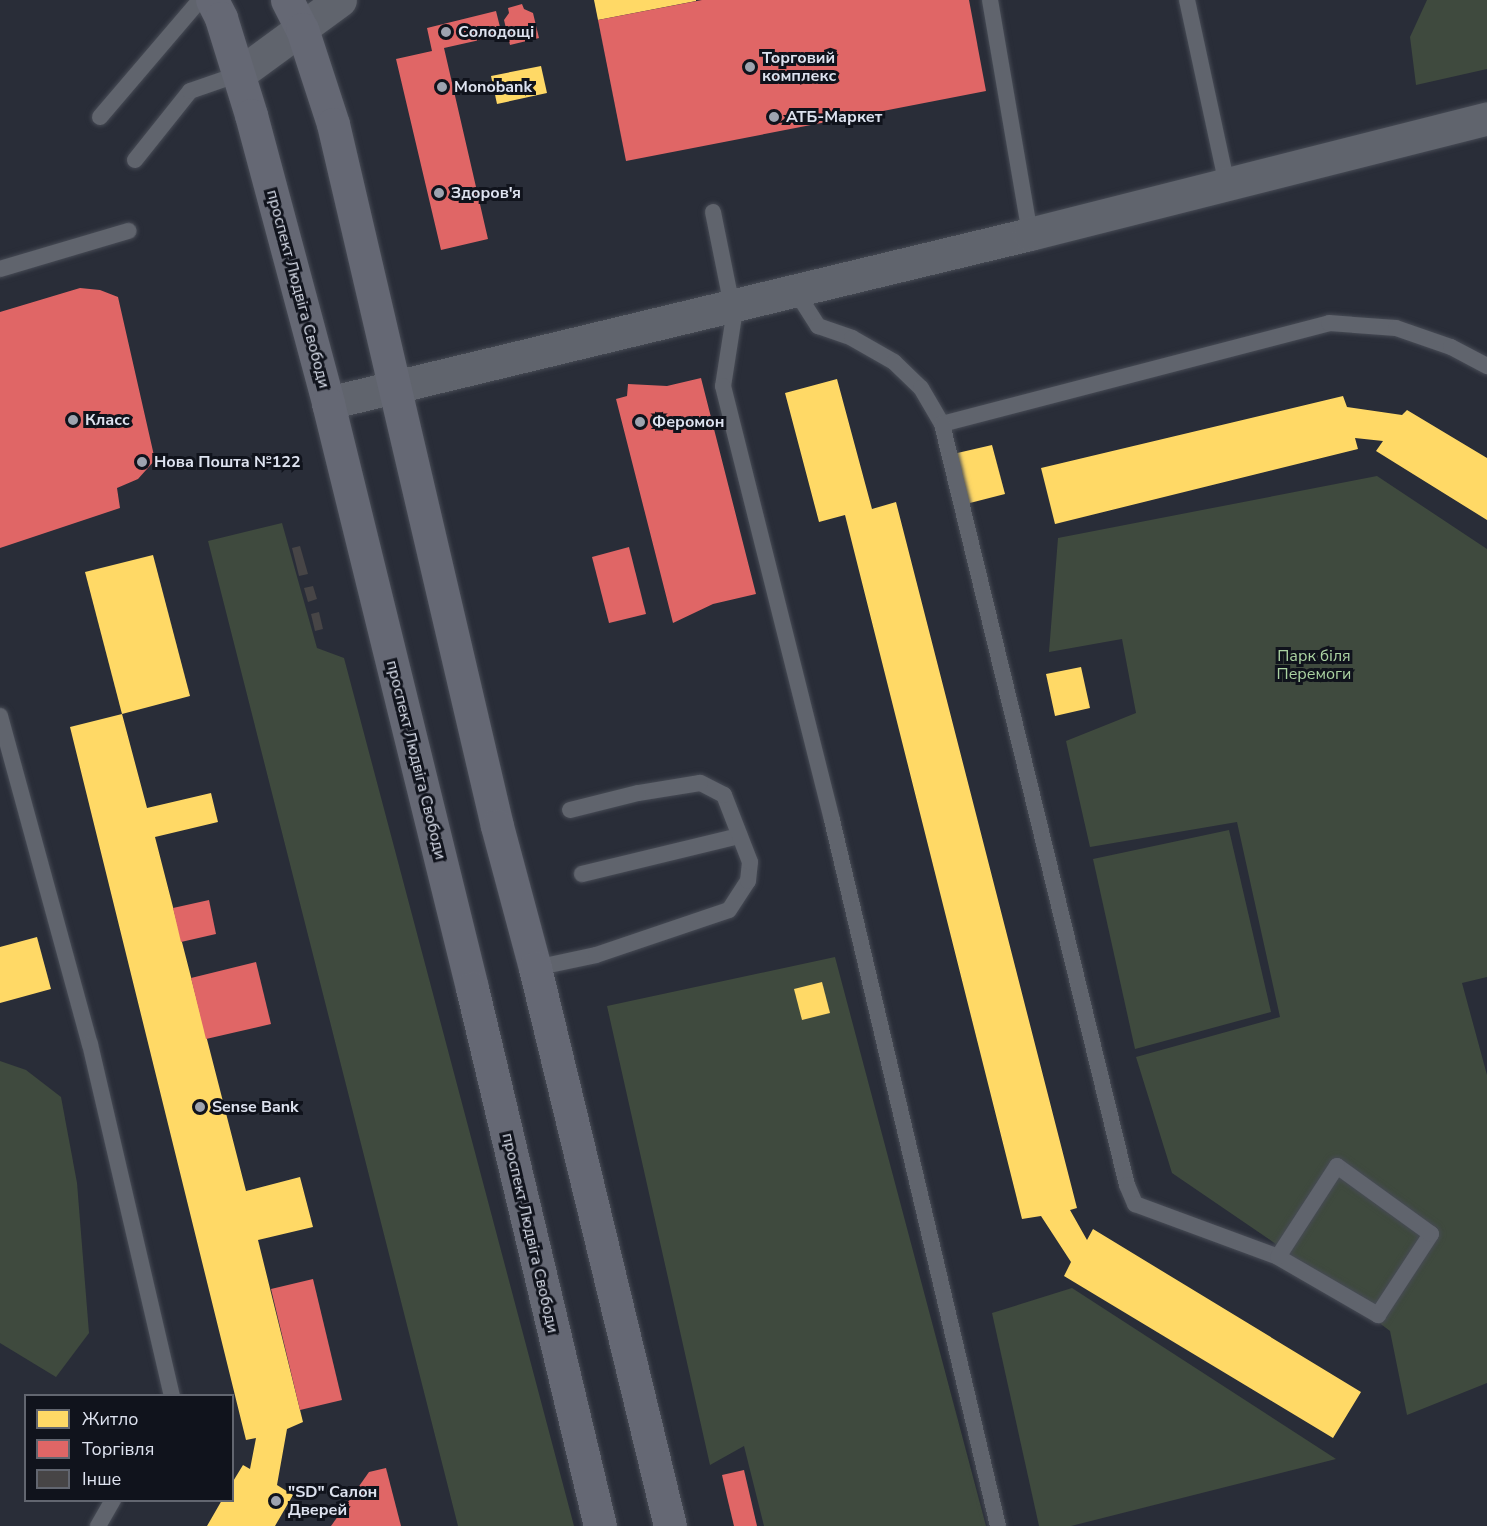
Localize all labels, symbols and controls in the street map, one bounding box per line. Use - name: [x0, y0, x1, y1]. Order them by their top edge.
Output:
- place label: Солодощі: [458, 22, 534, 42]
- marker: Солодощі: [439, 25, 453, 39]
- place label: Торговий комплекс: [762, 48, 836, 86]
- marker: Торговий комплекс: [743, 60, 757, 74]
- place label: Monobank: [454, 77, 532, 97]
- marker: Monobank: [435, 80, 449, 94]
- place label: АТБ-Маркет: [786, 107, 882, 127]
- marker: АТБ-Маркет: [767, 110, 781, 124]
- place label: Здоров'я: [451, 183, 521, 203]
- marker: Здоров'я: [432, 186, 446, 200]
- street label: проспект Людвіга Свободи: [262, 188, 334, 390]
- place label: Класс: [85, 410, 130, 430]
- place label: Феромон: [652, 412, 724, 432]
- marker: Класс: [66, 413, 80, 427]
- marker: Феромон: [633, 415, 647, 429]
- place label: Нова Пошта №122: [154, 452, 301, 472]
- marker: Нова Пошта №122: [135, 455, 149, 469]
- park label: Парк біля Перемоги: [1277, 646, 1351, 684]
- street label: проспект Людвіга Свободи: [382, 658, 450, 862]
- place label: Sense Bank: [212, 1097, 299, 1117]
- marker: Sense Bank: [193, 1100, 207, 1114]
- street label: проспект Людвіга Свободи: [498, 1131, 562, 1335]
- legend: [24, 1394, 234, 1502]
- text: Житло: [82, 1407, 138, 1431]
- text: Торгівля: [82, 1437, 154, 1461]
- text: Інше: [82, 1467, 121, 1491]
- place label: "SD" Салон Дверей: [288, 1482, 377, 1520]
- marker: "SD" Салон Дверей: [269, 1494, 283, 1508]

